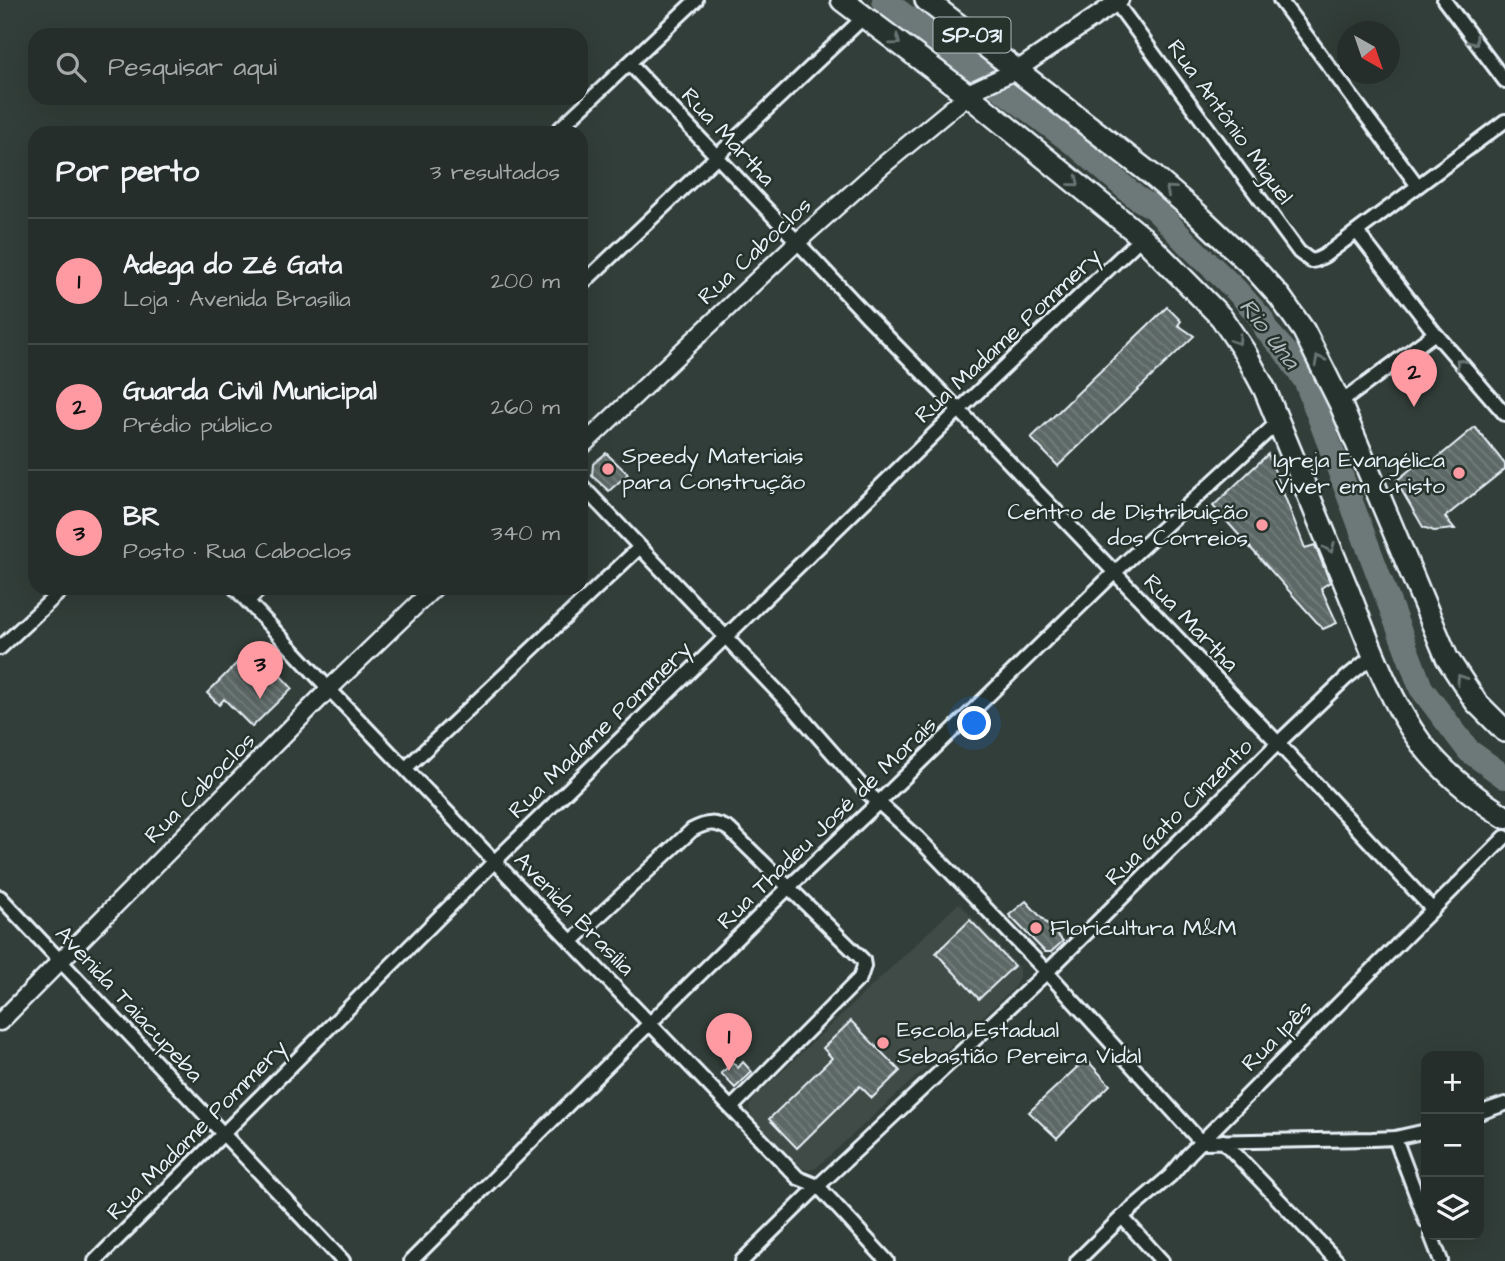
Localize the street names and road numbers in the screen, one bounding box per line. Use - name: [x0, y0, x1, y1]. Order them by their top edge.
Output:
- road number: SP-031: [934, 18, 1010, 52]
- street label: Rua Antônio Miguel: [1158, 33, 1301, 212]
- street label: Rua Martha: [674, 80, 782, 194]
- street label: Rua Caboclos: [691, 190, 819, 312]
- street label: Rua Madame Pommery: [908, 241, 1109, 432]
- street label: Rua Martha: [1136, 567, 1246, 679]
- street label: Rua Madame Pommery: [501, 634, 700, 827]
- street label: Rua Thadeu José de Morais: [710, 709, 944, 937]
- street label: Rua Caboclos: [137, 725, 263, 851]
- street label: Rua Gato Cinzento: [1098, 731, 1260, 893]
- street label: Avenida Brasília: [506, 845, 642, 983]
- street label: Avenida Taiacupeba: [48, 918, 211, 1090]
- street label: Rua Ipês: [1234, 993, 1320, 1079]
- street label: Rua Madame Pommery: [99, 1032, 296, 1228]

